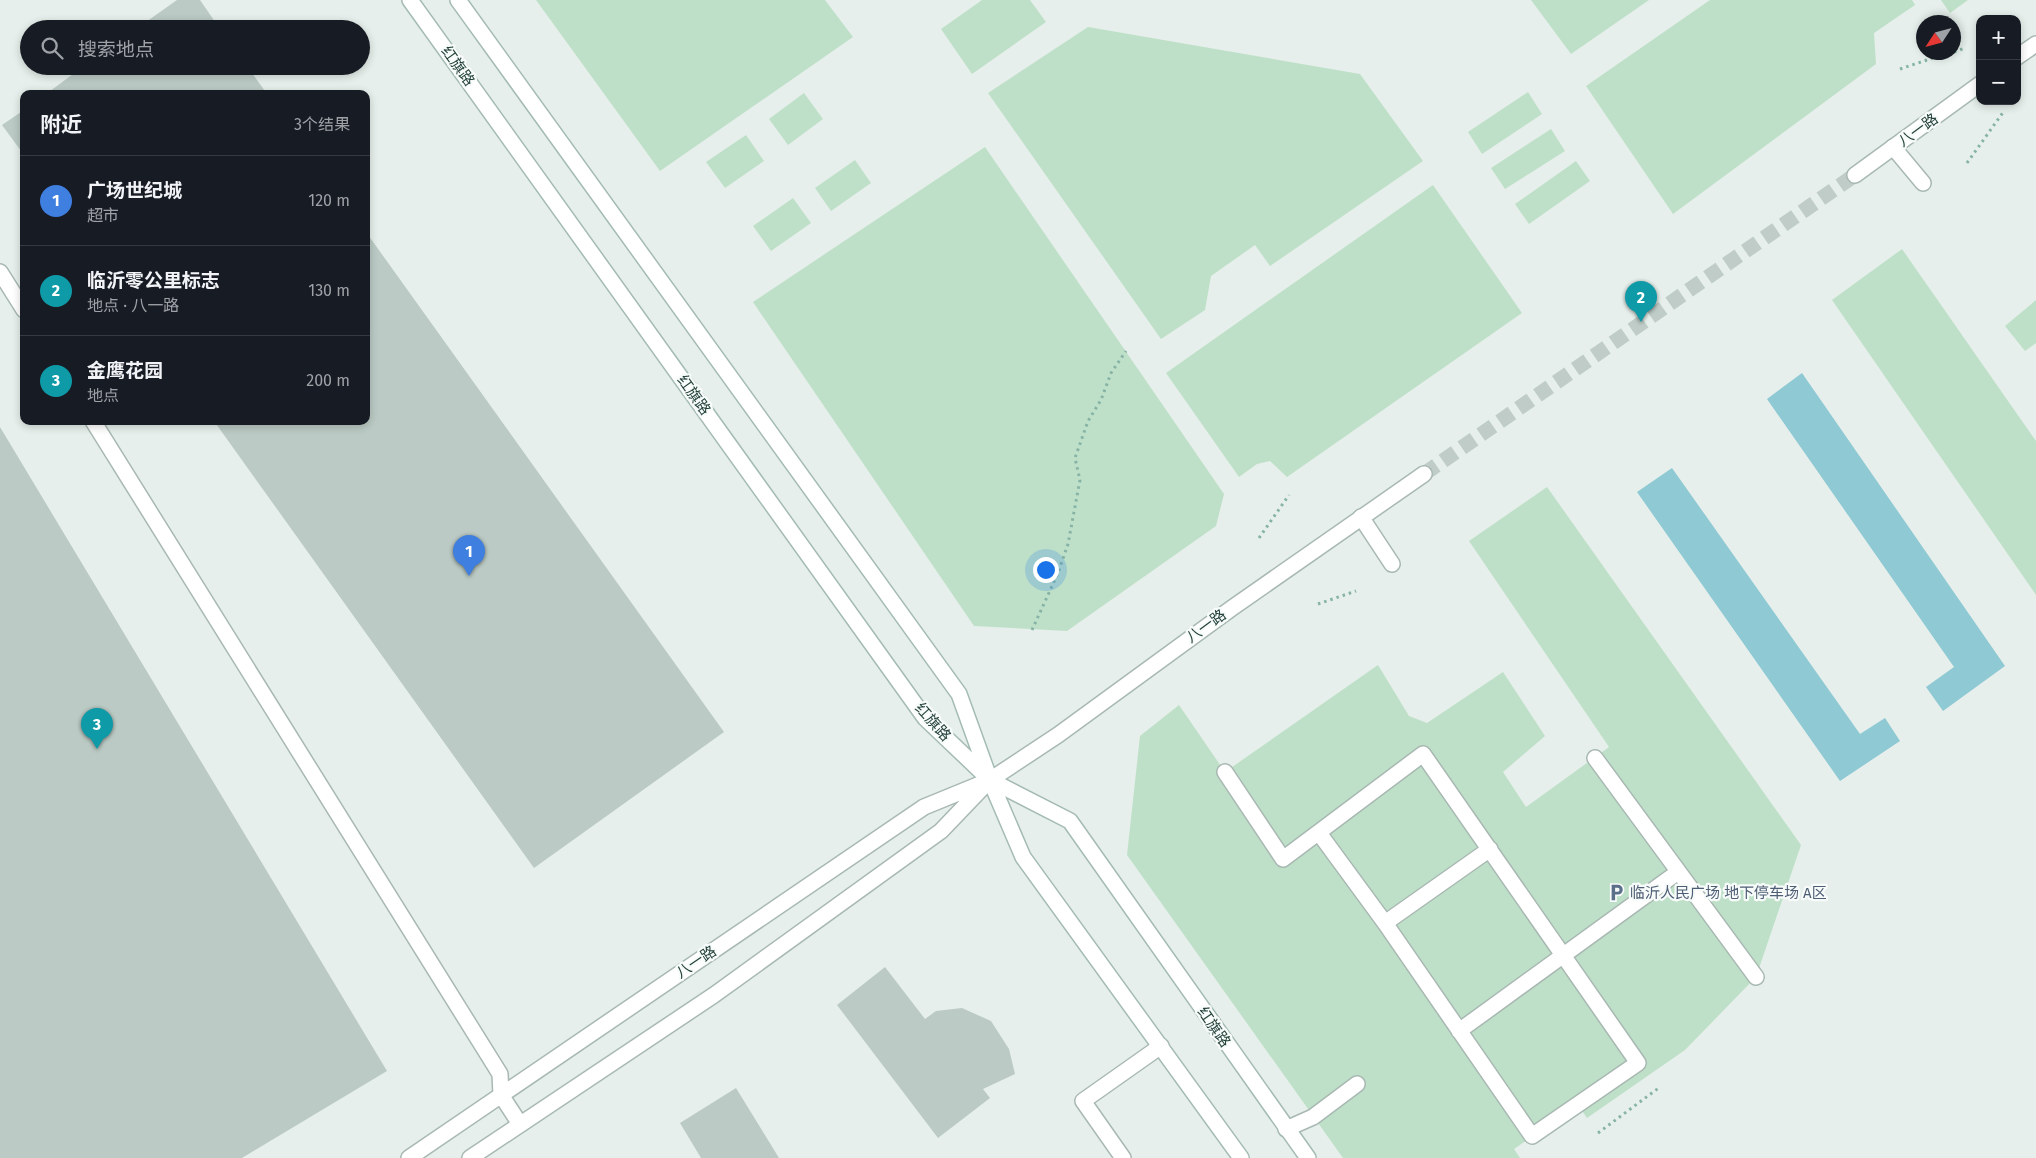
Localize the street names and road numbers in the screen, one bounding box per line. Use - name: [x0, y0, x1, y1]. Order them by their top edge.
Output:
- street label: 红旗路: [437, 43, 479, 89]
- street label: 八一路: [1895, 109, 1941, 151]
- street label: 红旗路: [673, 372, 715, 418]
- street label: 八一路: [1183, 605, 1229, 647]
- street label: 红旗路: [911, 699, 955, 745]
- street label: 八一路: [672, 942, 720, 982]
- street label: 红旗路: [1194, 1003, 1234, 1051]

